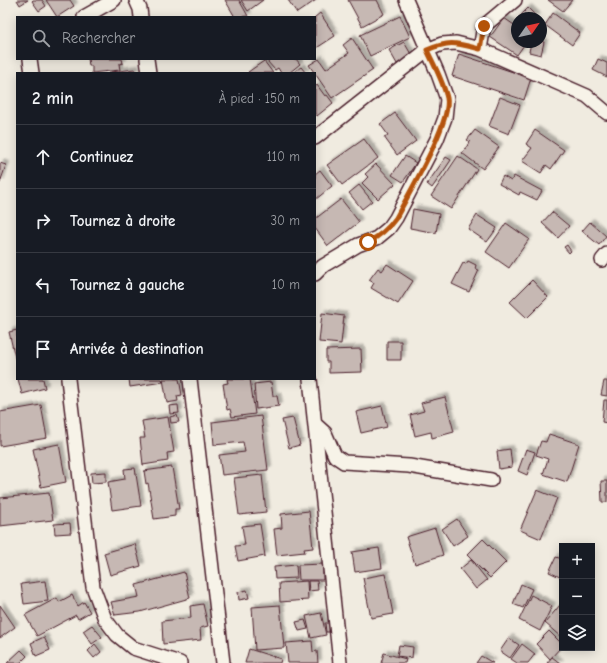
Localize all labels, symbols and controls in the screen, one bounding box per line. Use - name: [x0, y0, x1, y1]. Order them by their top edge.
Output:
- north arrow: [511, 12, 547, 48]
- search box: [16, 16, 316, 60]
- route end: [475, 17, 493, 35]
- icon: search: [30, 27, 52, 49]
- text: Rechercher: [62, 29, 135, 47]
- text: 2 min: [32, 89, 73, 108]
- text: À pied · 150 m: [219, 91, 300, 106]
- icon: ahead: [32, 146, 54, 168]
- text: Continuez: [70, 148, 133, 166]
- text: 110 m: [267, 149, 300, 164]
- icon: right: [32, 210, 54, 232]
- text: Tournez à droite: [70, 212, 175, 230]
- text: 30 m: [270, 213, 300, 228]
- route start: [359, 233, 377, 251]
- icon: left: [32, 274, 54, 296]
- text: Tournez à gauche: [70, 276, 184, 294]
- text: 10 m: [272, 277, 300, 292]
- icon: arrive: [32, 338, 54, 360]
- text: Arrivée à destination: [70, 340, 204, 358]
- map controls: [559, 543, 595, 651]
- button: +: [559, 543, 595, 579]
- button: −: [559, 579, 595, 615]
- button: layers: [559, 615, 595, 651]

